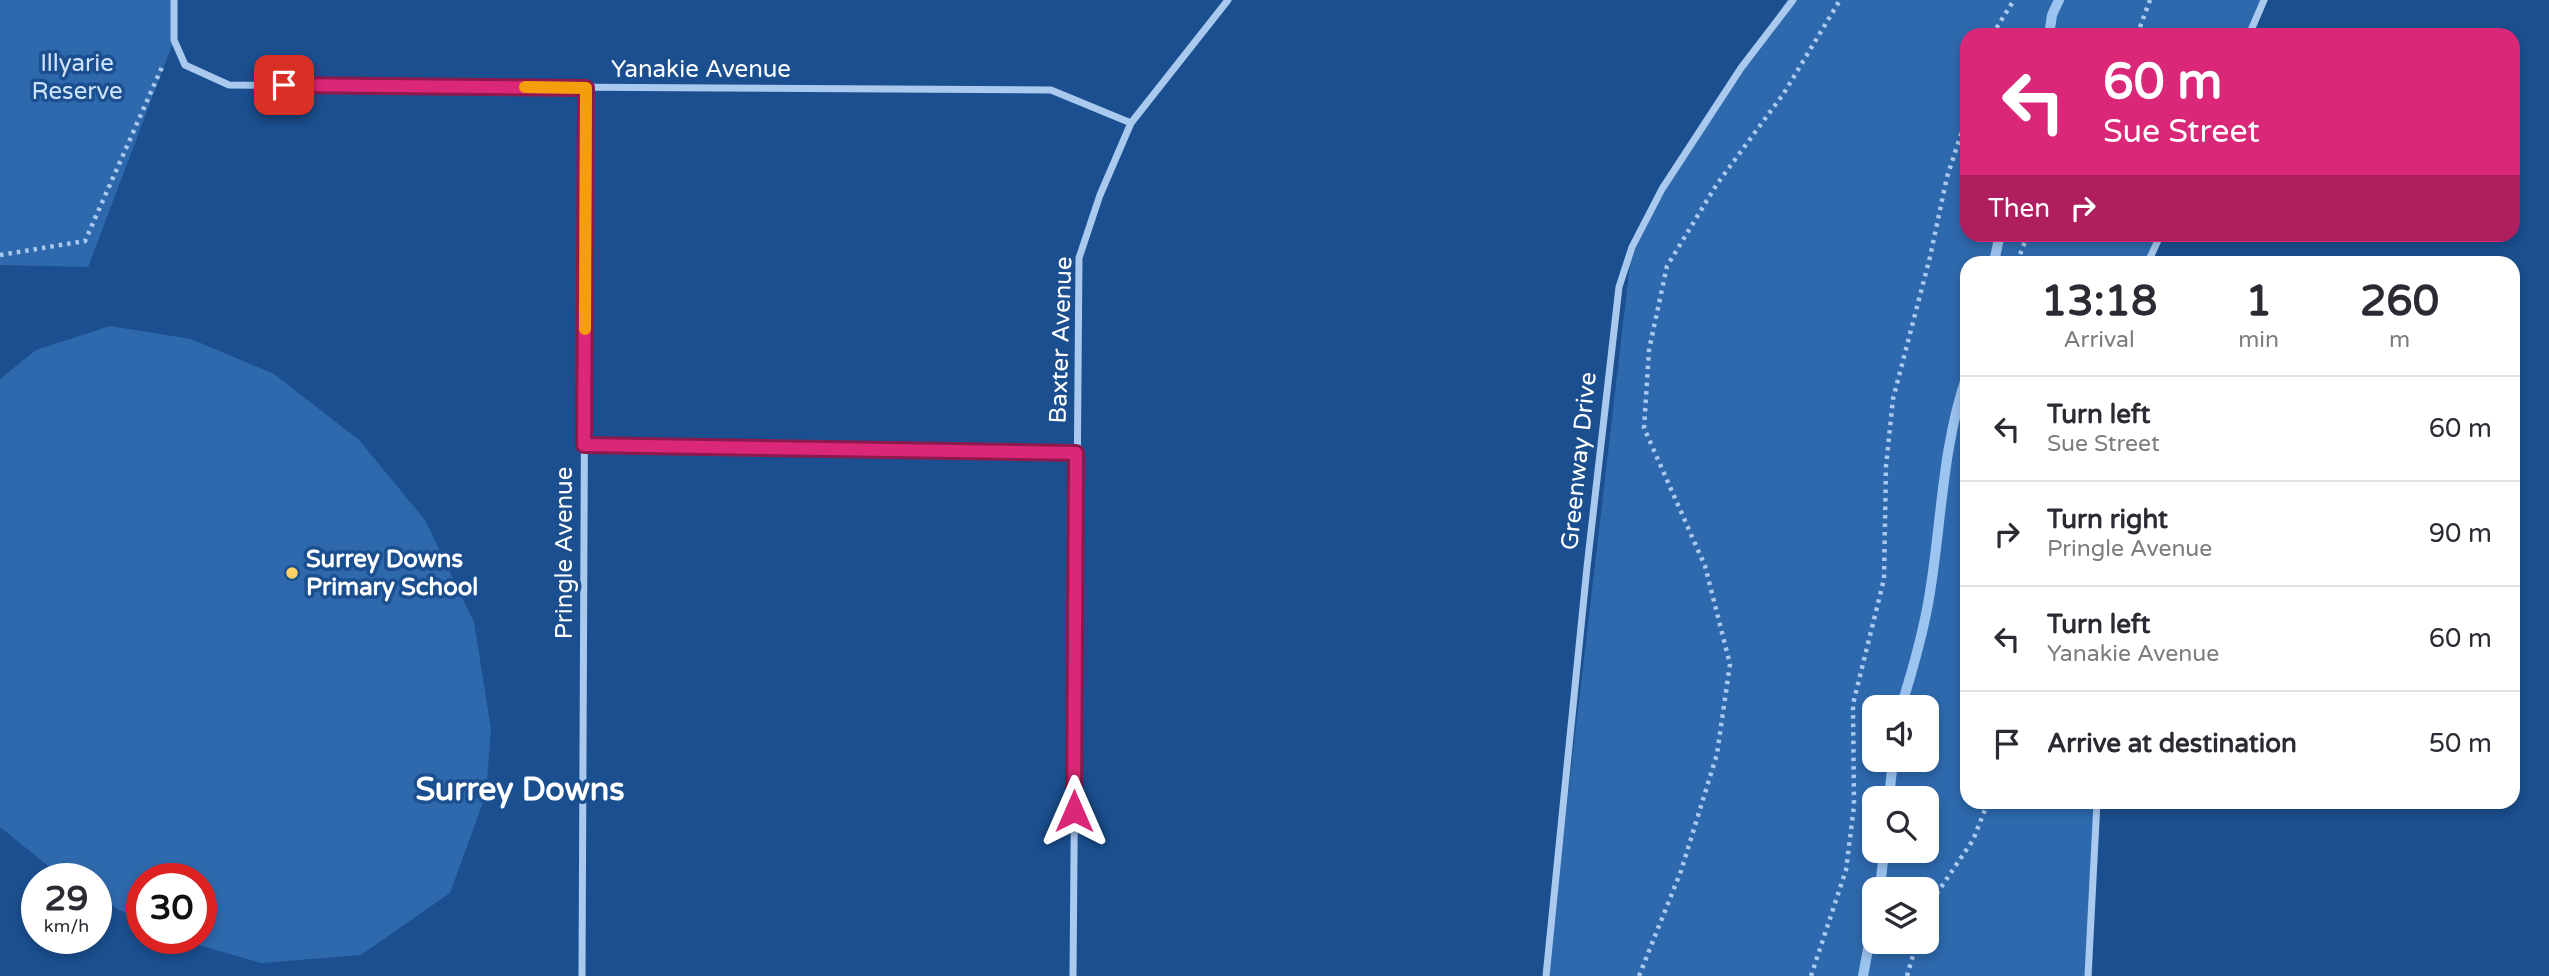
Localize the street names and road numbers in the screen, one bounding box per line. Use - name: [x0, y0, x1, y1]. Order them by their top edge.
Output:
- street label: Yanakie Avenue: [611, 55, 791, 84]
- street label: Baxter Avenue: [1044, 256, 1078, 424]
- street label: Greenway Drive: [1555, 370, 1603, 552]
- street label: Pringle Avenue: [550, 467, 579, 639]

